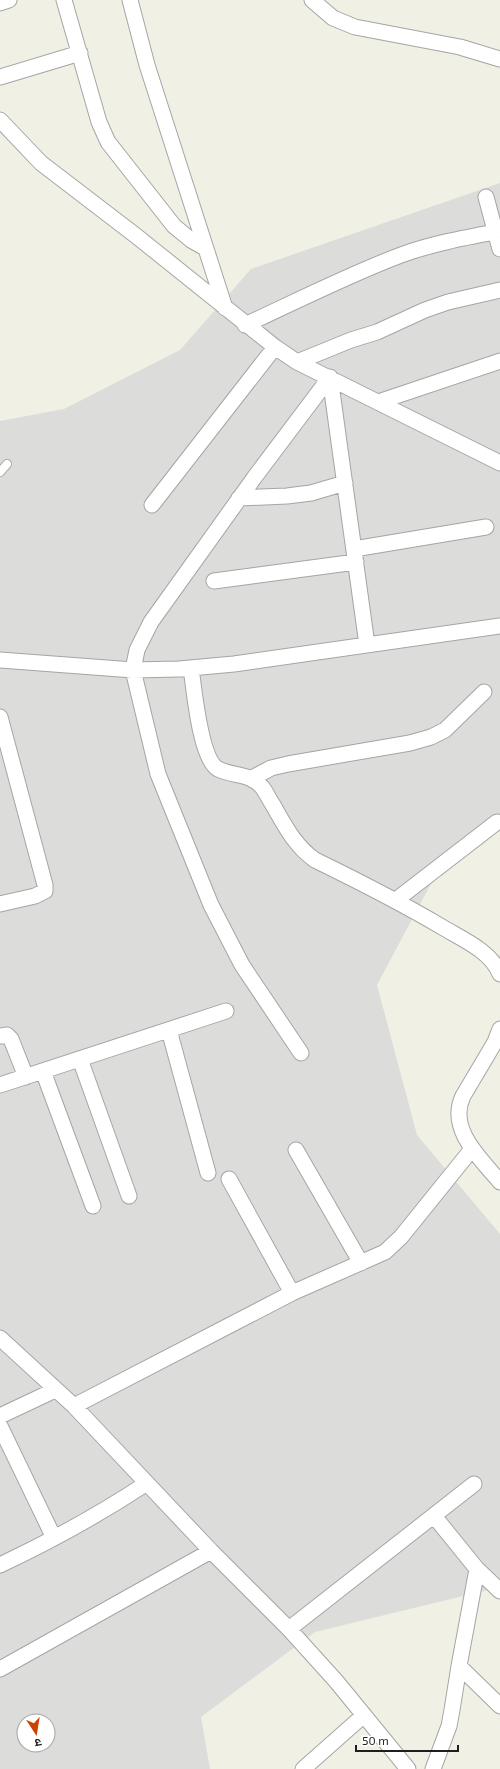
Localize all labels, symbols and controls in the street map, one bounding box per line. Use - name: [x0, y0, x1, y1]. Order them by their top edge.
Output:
- north arrow: [16, 1713, 56, 1753]
- scale bar: [356, 1727, 458, 1753]
- text: 50 m: [362, 1733, 389, 1747]
- text: उ: [33, 1736, 43, 1750]

